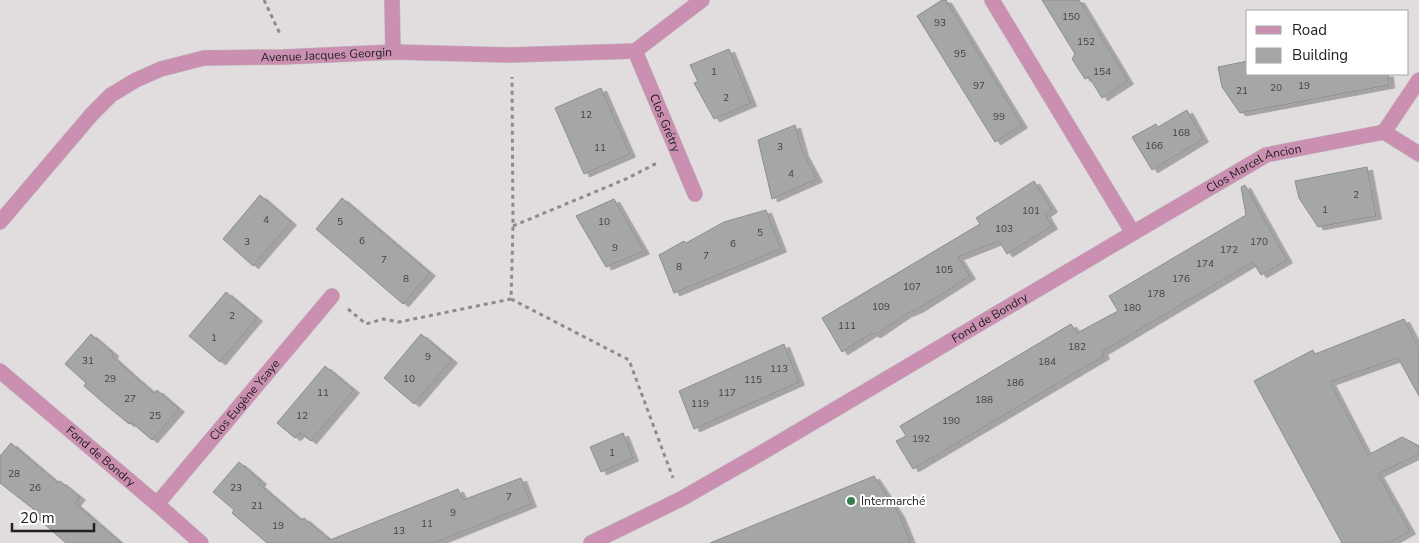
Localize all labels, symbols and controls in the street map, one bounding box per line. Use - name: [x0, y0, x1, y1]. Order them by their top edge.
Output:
- house number: 150: [1062, 10, 1080, 24]
- legend: [1246, 10, 1409, 75]
- house number: 93: [934, 16, 946, 30]
- text: Road: [1292, 20, 1327, 40]
- house number: 152: [1077, 35, 1095, 49]
- street label: Avenue Jacques Georgin: [261, 44, 392, 65]
- text: Building: [1292, 45, 1348, 65]
- house number: 95: [954, 47, 966, 61]
- house number: 1: [711, 65, 717, 79]
- house number: 154: [1093, 65, 1111, 79]
- house number: 97: [973, 79, 985, 93]
- house number: 19: [1298, 79, 1310, 93]
- house number: 20: [1270, 81, 1282, 95]
- house number: 21: [1236, 84, 1248, 98]
- street label: Clos Grétry: [646, 91, 685, 155]
- house number: 2: [723, 91, 729, 105]
- house number: 12: [580, 108, 592, 122]
- house number: 99: [993, 110, 1005, 124]
- house number: 168: [1172, 126, 1190, 140]
- house number: 166: [1145, 139, 1163, 153]
- house number: 3: [777, 140, 783, 154]
- street label: Clos Marcel Ancion: [1203, 140, 1303, 196]
- house number: 11: [594, 141, 606, 155]
- house number: 4: [788, 167, 794, 181]
- house number: 2: [1353, 188, 1359, 202]
- house number: 1: [1322, 203, 1328, 217]
- house number: 101: [1022, 204, 1040, 218]
- house number: 4: [263, 213, 269, 227]
- house number: 5: [337, 215, 343, 229]
- house number: 10: [598, 215, 610, 229]
- house number: 103: [995, 222, 1013, 236]
- house number: 5: [757, 226, 763, 240]
- house number: 6: [359, 234, 365, 248]
- house number: 3: [244, 235, 250, 249]
- house number: 170: [1250, 235, 1268, 249]
- house number: 6: [730, 237, 736, 251]
- house number: 9: [612, 241, 618, 255]
- house number: 172: [1220, 243, 1238, 257]
- house number: 7: [703, 249, 709, 263]
- house number: 7: [381, 253, 387, 267]
- house number: 174: [1196, 257, 1214, 271]
- house number: 8: [676, 260, 682, 274]
- house number: 105: [935, 263, 953, 277]
- house number: 8: [403, 272, 409, 286]
- house number: 176: [1172, 272, 1190, 286]
- house number: 107: [903, 280, 921, 294]
- house number: 178: [1147, 287, 1165, 301]
- street label: Fond de Bondry: [949, 289, 1031, 347]
- house number: 109: [872, 300, 890, 314]
- house number: 180: [1123, 301, 1141, 315]
- house number: 2: [229, 309, 235, 323]
- house number: 111: [838, 319, 856, 333]
- house number: 1: [211, 331, 217, 345]
- house number: 182: [1068, 340, 1086, 354]
- house number: 9: [425, 350, 431, 364]
- house number: 31: [82, 354, 94, 368]
- house number: 184: [1038, 355, 1056, 369]
- street label: Clos Eugène Ysaye: [206, 356, 283, 444]
- house number: 113: [770, 362, 788, 376]
- house number: 29: [104, 372, 116, 386]
- house number: 10: [403, 372, 415, 386]
- house number: 115: [744, 373, 762, 387]
- house number: 186: [1006, 376, 1024, 390]
- house number: 11: [317, 386, 329, 400]
- house number: 117: [718, 386, 736, 400]
- house number: 27: [124, 392, 136, 406]
- house number: 188: [975, 393, 993, 407]
- house number: 119: [691, 397, 709, 411]
- house number: 25: [149, 409, 161, 423]
- house number: 12: [296, 409, 308, 423]
- house number: 190: [942, 414, 960, 428]
- street label: Fond de Bondry: [63, 422, 139, 491]
- house number: 192: [912, 432, 930, 446]
- house number: 1: [609, 446, 615, 460]
- house number: 28: [8, 467, 20, 481]
- house number: 26: [29, 481, 41, 495]
- house number: 23: [230, 481, 242, 495]
- house number: 7: [506, 490, 512, 504]
- place label: Intermarché: [861, 493, 925, 509]
- marker: Intermarché: [845, 495, 857, 507]
- house number: 21: [251, 499, 263, 513]
- scale bar: [12, 500, 95, 532]
- house number: 9: [450, 506, 456, 520]
- text: 20 m: [20, 508, 55, 528]
- house number: 11: [421, 517, 433, 531]
- house number: 19: [272, 519, 284, 533]
- house number: 13: [393, 524, 405, 538]

